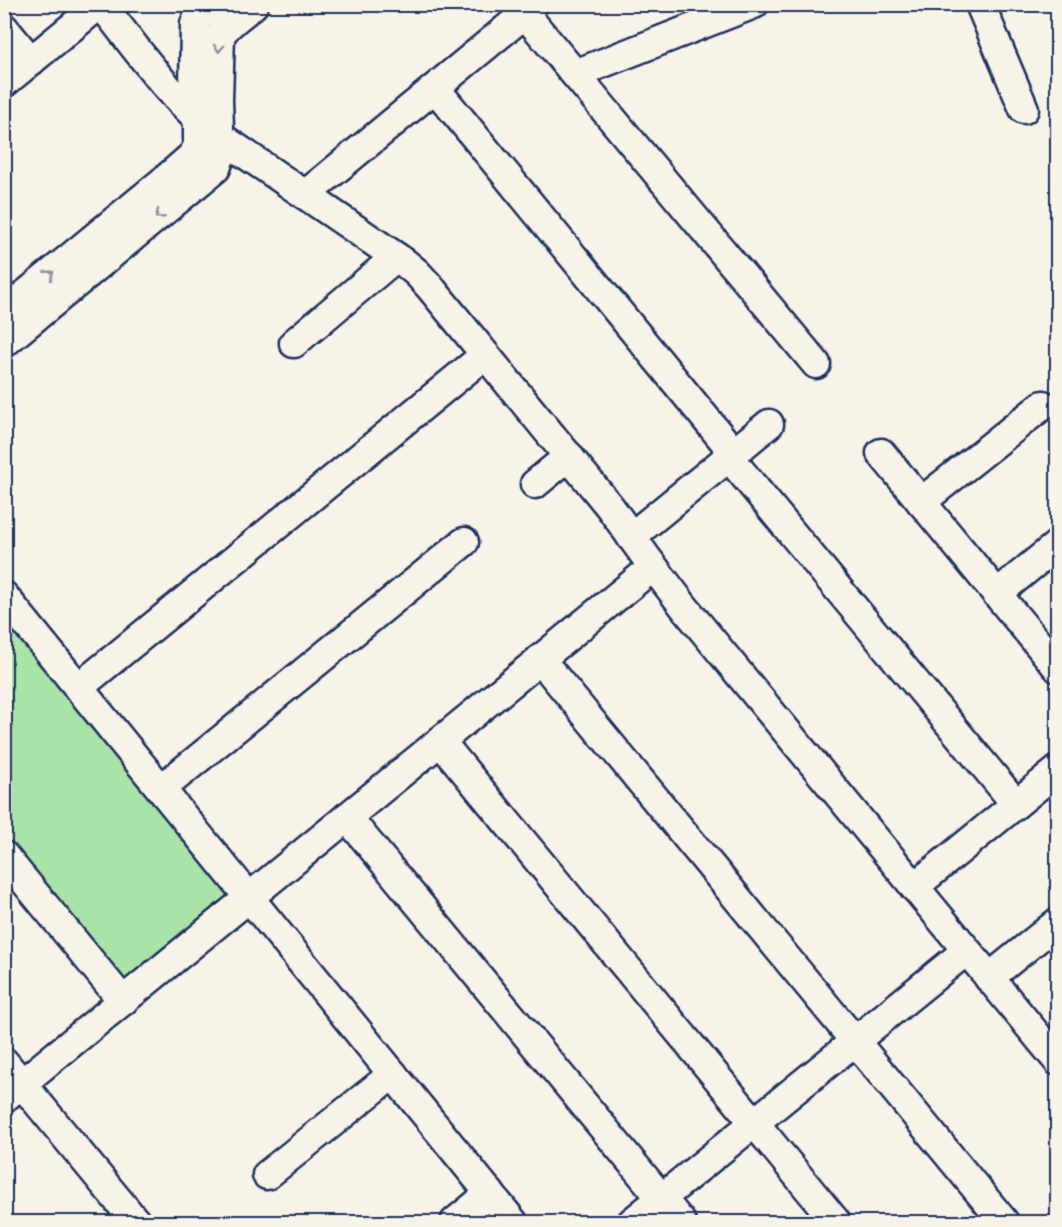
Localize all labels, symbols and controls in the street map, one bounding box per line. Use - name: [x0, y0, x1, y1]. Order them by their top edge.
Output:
- one-way arrow: [213, 43, 226, 52]
- one-way arrow: [155, 208, 166, 219]
- one-way arrow: [43, 271, 54, 282]

